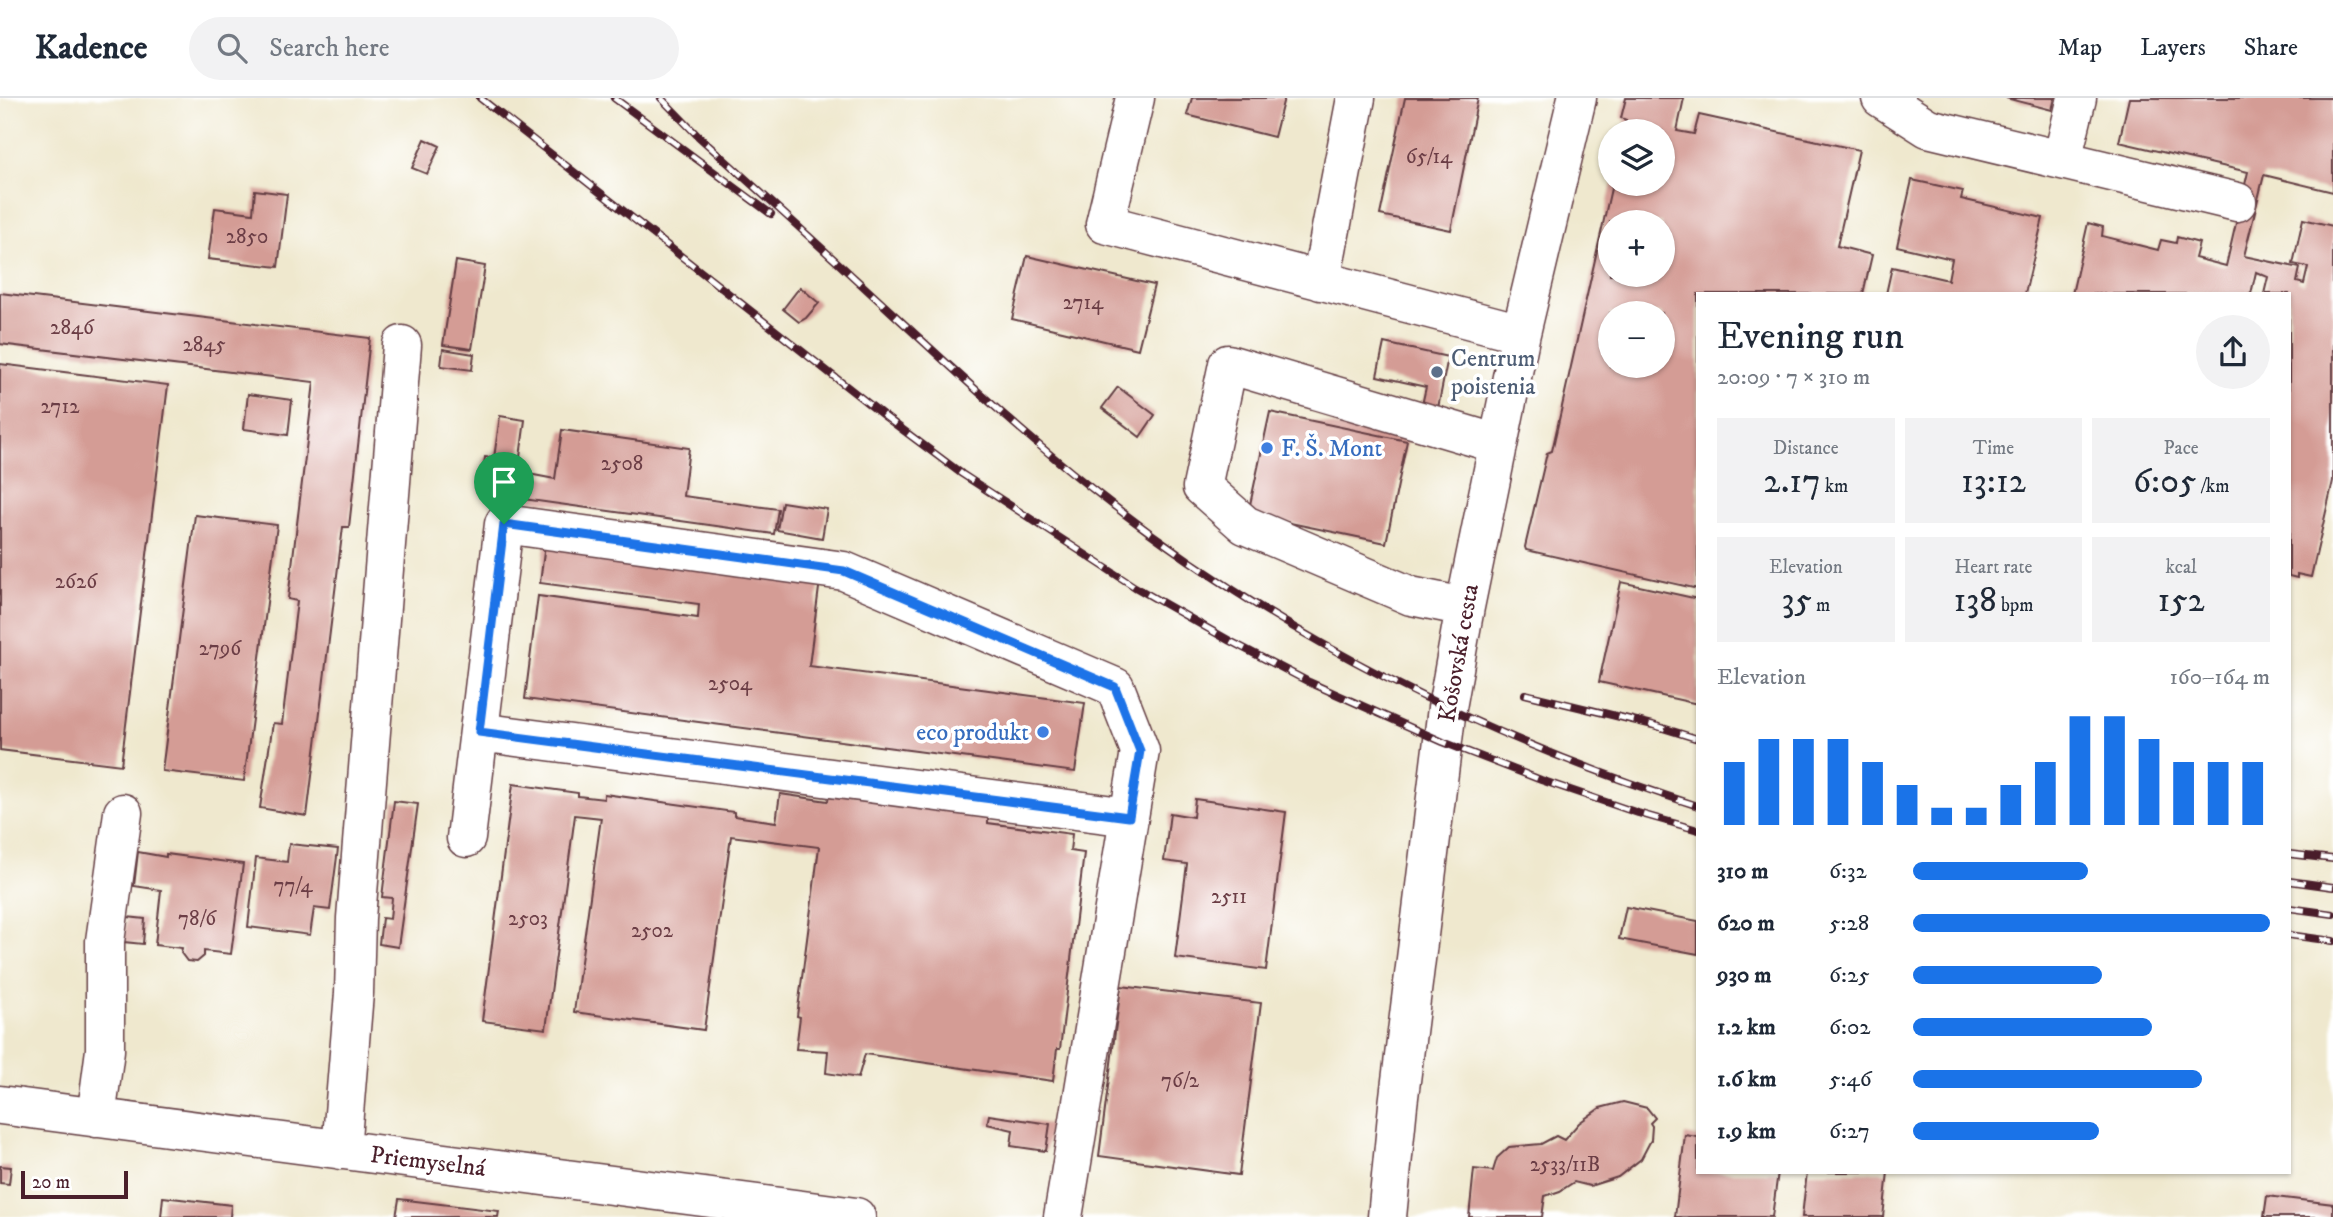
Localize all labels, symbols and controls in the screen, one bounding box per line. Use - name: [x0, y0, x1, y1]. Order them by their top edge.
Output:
- search box: [189, 17, 679, 80]
- text: Kadence: [35, 28, 147, 69]
- icon: search: [213, 29, 251, 67]
- text: Search here: [269, 32, 390, 65]
- text: Map: [2058, 33, 2102, 63]
- text: Layers: [2140, 33, 2206, 63]
- text: Share: [2244, 33, 2298, 63]
- map controls: [1598, 119, 1675, 378]
- button: layers: [1598, 119, 1675, 196]
- house number: 65/14: [1406, 144, 1453, 170]
- button: +: [1598, 210, 1675, 287]
- house number: 2850: [226, 224, 268, 250]
- house number: 2714: [1063, 290, 1104, 316]
- button: −: [1598, 301, 1675, 378]
- text: Evening run: [1717, 313, 1904, 361]
- house number: 2846: [50, 315, 95, 341]
- button: share: [2196, 315, 2270, 389]
- house number: 2845: [182, 332, 226, 358]
- place label: Centrum poistenia: [1450, 344, 1536, 402]
- text: 20:09 · 7 × 310 m: [1717, 363, 1870, 392]
- marker: Centrum poistenia: [1429, 364, 1445, 380]
- house number: 2712: [41, 394, 80, 420]
- place label: F. Š. Mont: [1281, 433, 1382, 464]
- text: Distance: [1773, 437, 1839, 460]
- text: Time: [1973, 437, 2014, 460]
- text: Pace: [2164, 437, 2199, 460]
- marker: F. Š. Mont: [1259, 440, 1275, 456]
- house number: 2508: [601, 451, 643, 477]
- pin: [474, 452, 534, 524]
- text: 2.17: [1763, 460, 1821, 504]
- text: 13:12: [1961, 460, 2026, 504]
- text: 6:05: [2133, 460, 2196, 504]
- icon: arrive: [485, 463, 523, 501]
- text: km: [1821, 475, 1848, 498]
- text: /km: [2196, 475, 2229, 498]
- text: Elevation: [1769, 556, 1843, 579]
- text: Heart rate: [1955, 556, 2032, 579]
- text: kcal: [2166, 556, 2197, 579]
- house number: 2626: [55, 569, 98, 595]
- text: 35: [1781, 579, 1812, 623]
- text: 138: [1953, 579, 1997, 623]
- text: 152: [2158, 579, 2205, 623]
- street label: Košovská cesta: [1432, 581, 1486, 725]
- text: m: [1812, 594, 1830, 617]
- text: bpm: [1997, 594, 2034, 617]
- house number: 2796: [199, 636, 242, 662]
- text: Elevation: [1717, 663, 1806, 692]
- text: 160–164 m: [2169, 663, 2270, 692]
- house number: 2504: [708, 671, 753, 697]
- place label: eco produkt: [916, 718, 1029, 748]
- marker: eco produkt: [1035, 724, 1051, 740]
- text: 310 m: [1717, 857, 1769, 886]
- text: 6:32: [1829, 857, 1867, 886]
- house number: 77/4: [273, 873, 314, 899]
- house number: 2511: [1211, 884, 1247, 910]
- house number: 78/6: [178, 906, 217, 932]
- house number: 2503: [508, 906, 548, 932]
- text: 620 m: [1717, 909, 1775, 938]
- text: 5:28: [1829, 909, 1869, 938]
- house number: 2502: [631, 918, 674, 944]
- text: 930 m: [1717, 961, 1772, 990]
- text: 6:25: [1829, 961, 1870, 990]
- text: 1.2 km: [1717, 1013, 1776, 1042]
- text: 6:02: [1829, 1013, 1871, 1042]
- text: 1.6 km: [1717, 1065, 1776, 1094]
- text: 5:46: [1829, 1065, 1872, 1094]
- house number: 76/2: [1161, 1068, 1200, 1094]
- text: 1.9 km: [1717, 1117, 1776, 1146]
- text: 6:27: [1829, 1117, 1870, 1146]
- street label: Priemyselná: [368, 1140, 488, 1184]
- house number: 2533/11B: [1530, 1152, 1600, 1178]
- scale bar: [21, 1168, 128, 1200]
- text: 20 m: [32, 1171, 70, 1194]

